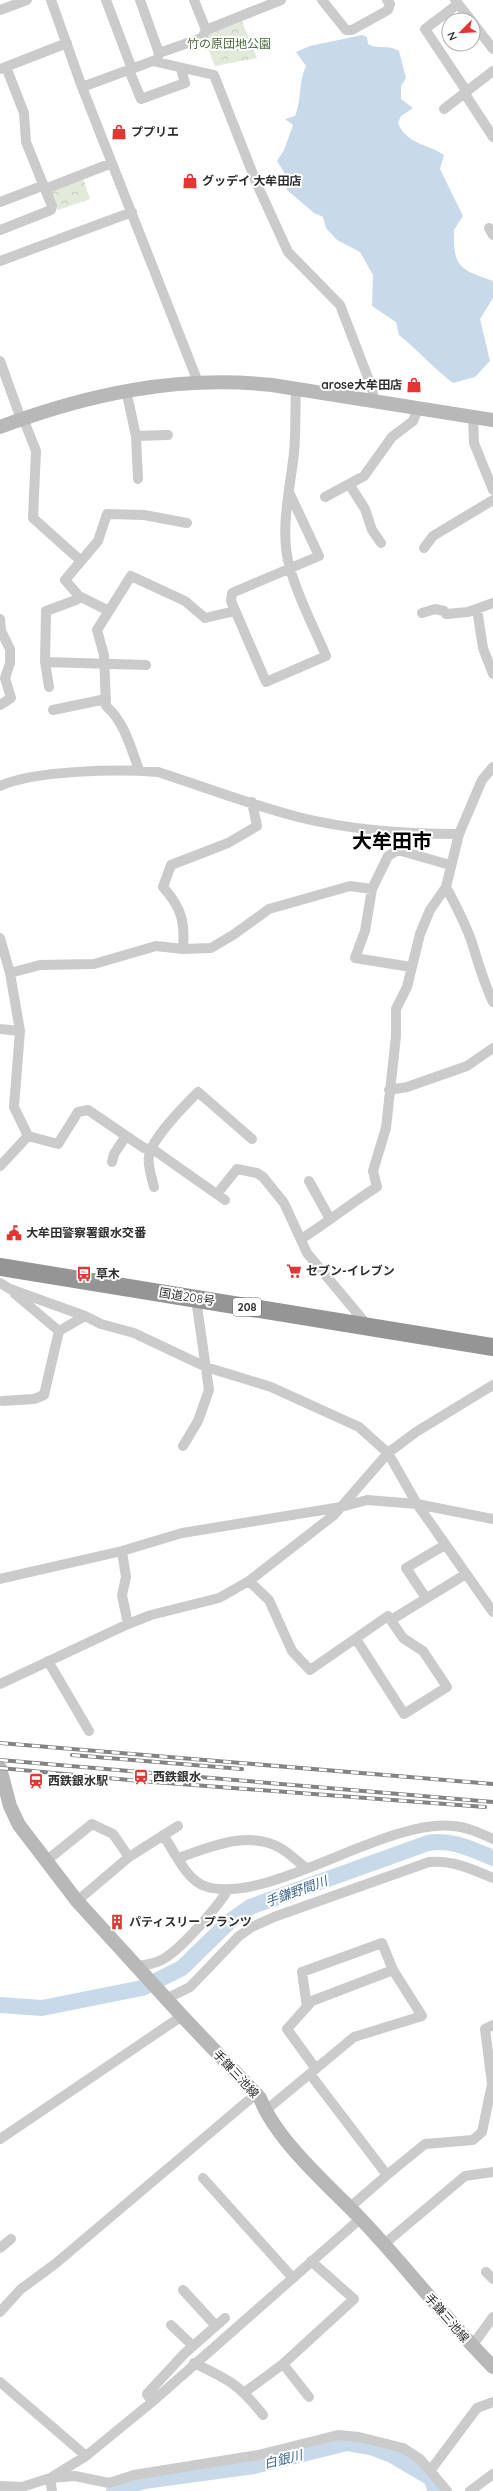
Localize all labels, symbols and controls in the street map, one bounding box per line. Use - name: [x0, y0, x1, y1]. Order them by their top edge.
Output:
- north arrow: [441, 12, 481, 52]
- text: N: [444, 30, 460, 43]
- park label: 竹の原団地公園: [187, 36, 271, 51]
- shop icon: ププリエ: [110, 123, 128, 141]
- place label: ププリエ: [131, 124, 179, 139]
- shop icon: グッデイ 大牟田店: [181, 172, 199, 190]
- place label: グッデイ 大牟田店: [202, 173, 301, 188]
- shop icon: arose大牟田店: [405, 376, 423, 394]
- place label: arose大牟田店: [321, 377, 402, 392]
- district label: 大牟田市: [352, 828, 432, 853]
- public building icon: 大牟田警察署銀水交番: [5, 1224, 23, 1242]
- place label: 大牟田警察署銀水交番: [26, 1225, 147, 1240]
- supermarket icon: セブン-イレブン: [285, 1262, 303, 1280]
- place label: セブン-イレブン: [306, 1263, 395, 1278]
- bus stop icon: 草木: [75, 1265, 93, 1283]
- place label: 草木: [96, 1266, 120, 1281]
- street label: 国道208号: [158, 1285, 216, 1308]
- road number: 208: [233, 1298, 261, 1316]
- station icon: 西鉄銀水: [132, 1768, 150, 1786]
- place label: 西鉄銀水: [153, 1769, 201, 1784]
- station icon: 西鉄銀水駅: [27, 1772, 45, 1790]
- place label: 西鉄銀水駅: [48, 1773, 108, 1788]
- water label: 手鎌野間川: [263, 1872, 331, 1910]
- building icon: パティスリー プランツ: [108, 1913, 126, 1931]
- place label: パティスリー プランツ: [129, 1914, 252, 1929]
- street label: 手鎌三池線: [210, 2047, 262, 2101]
- street label: 手鎌三池線: [422, 2290, 473, 2345]
- water label: 白銀川: [262, 2446, 306, 2471]

